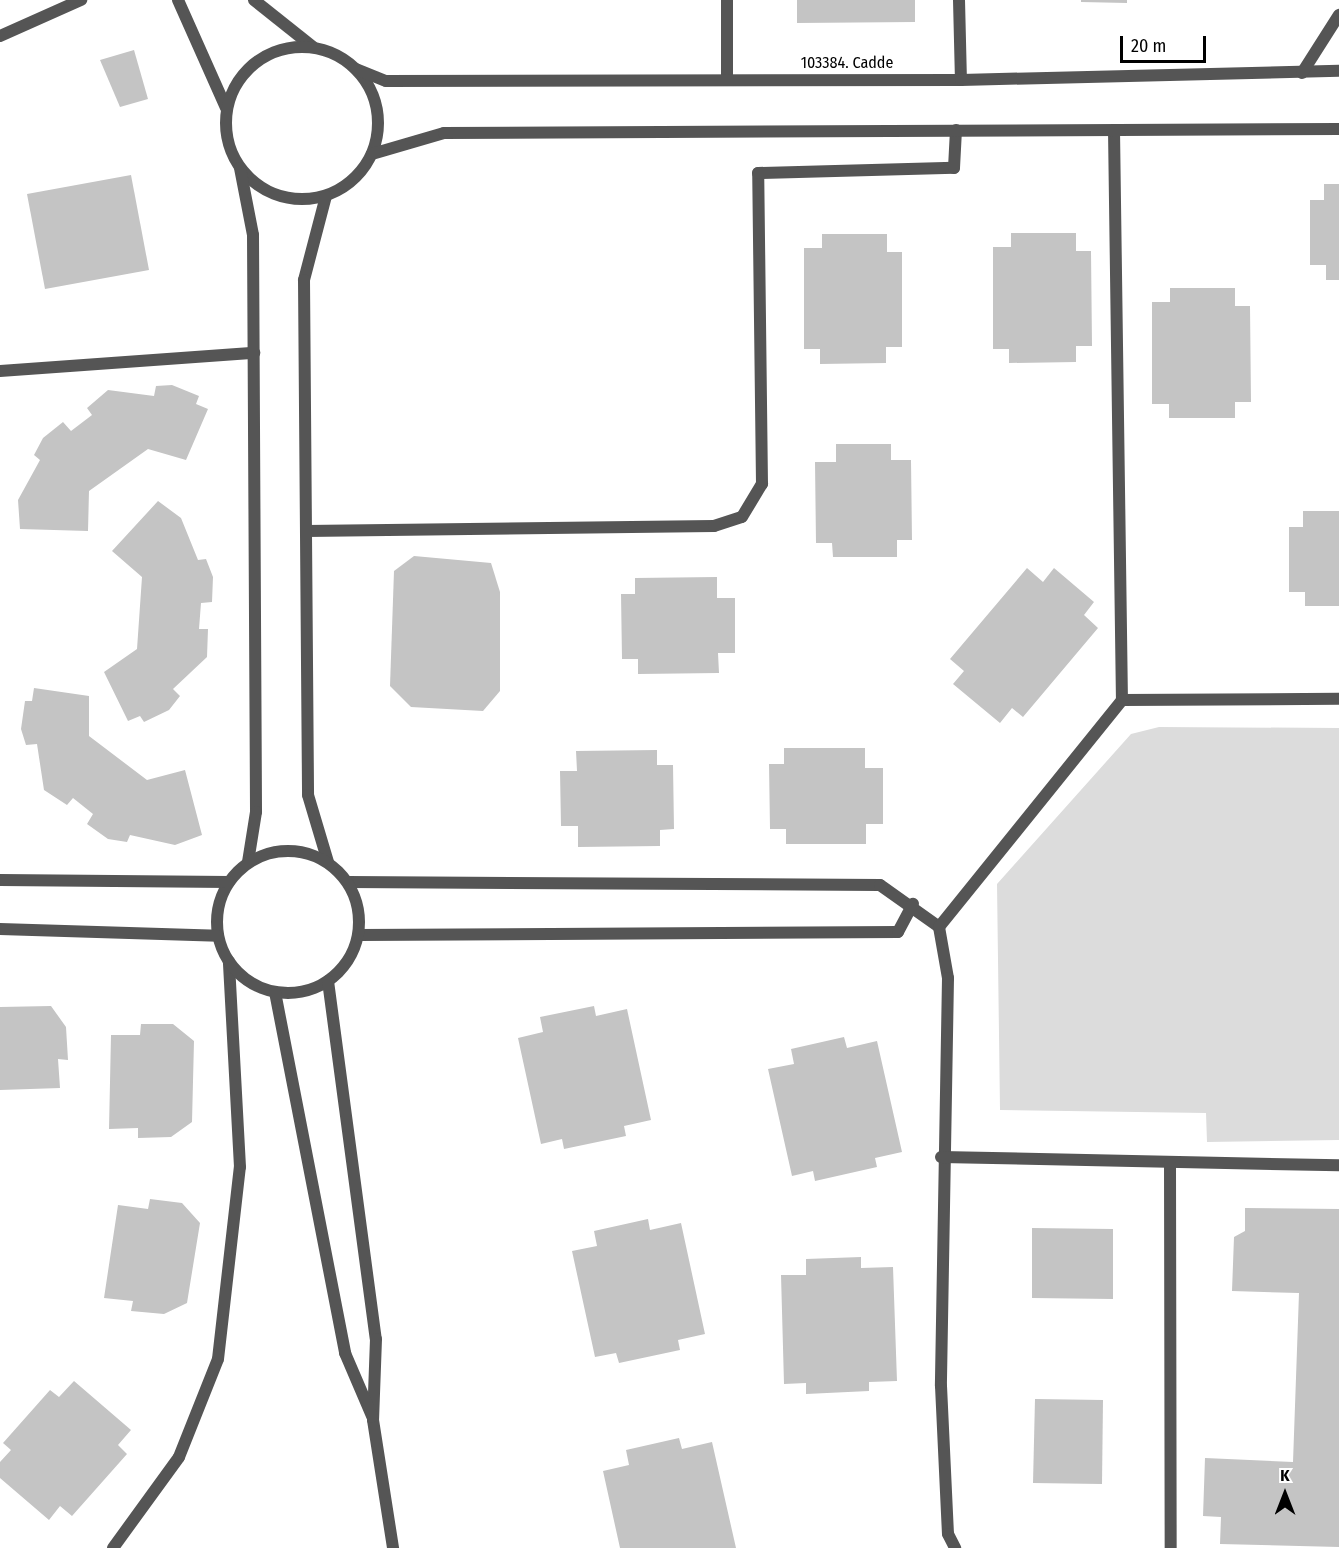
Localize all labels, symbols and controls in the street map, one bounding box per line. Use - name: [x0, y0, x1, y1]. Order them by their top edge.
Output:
- scale bar: [1123, 24, 1208, 62]
- text: 20 m: [1131, 35, 1166, 57]
- street label: 103384. Cadde: [801, 53, 893, 73]
- north arrow: [1255, 1464, 1315, 1524]
- text: K: [1280, 1466, 1290, 1485]

